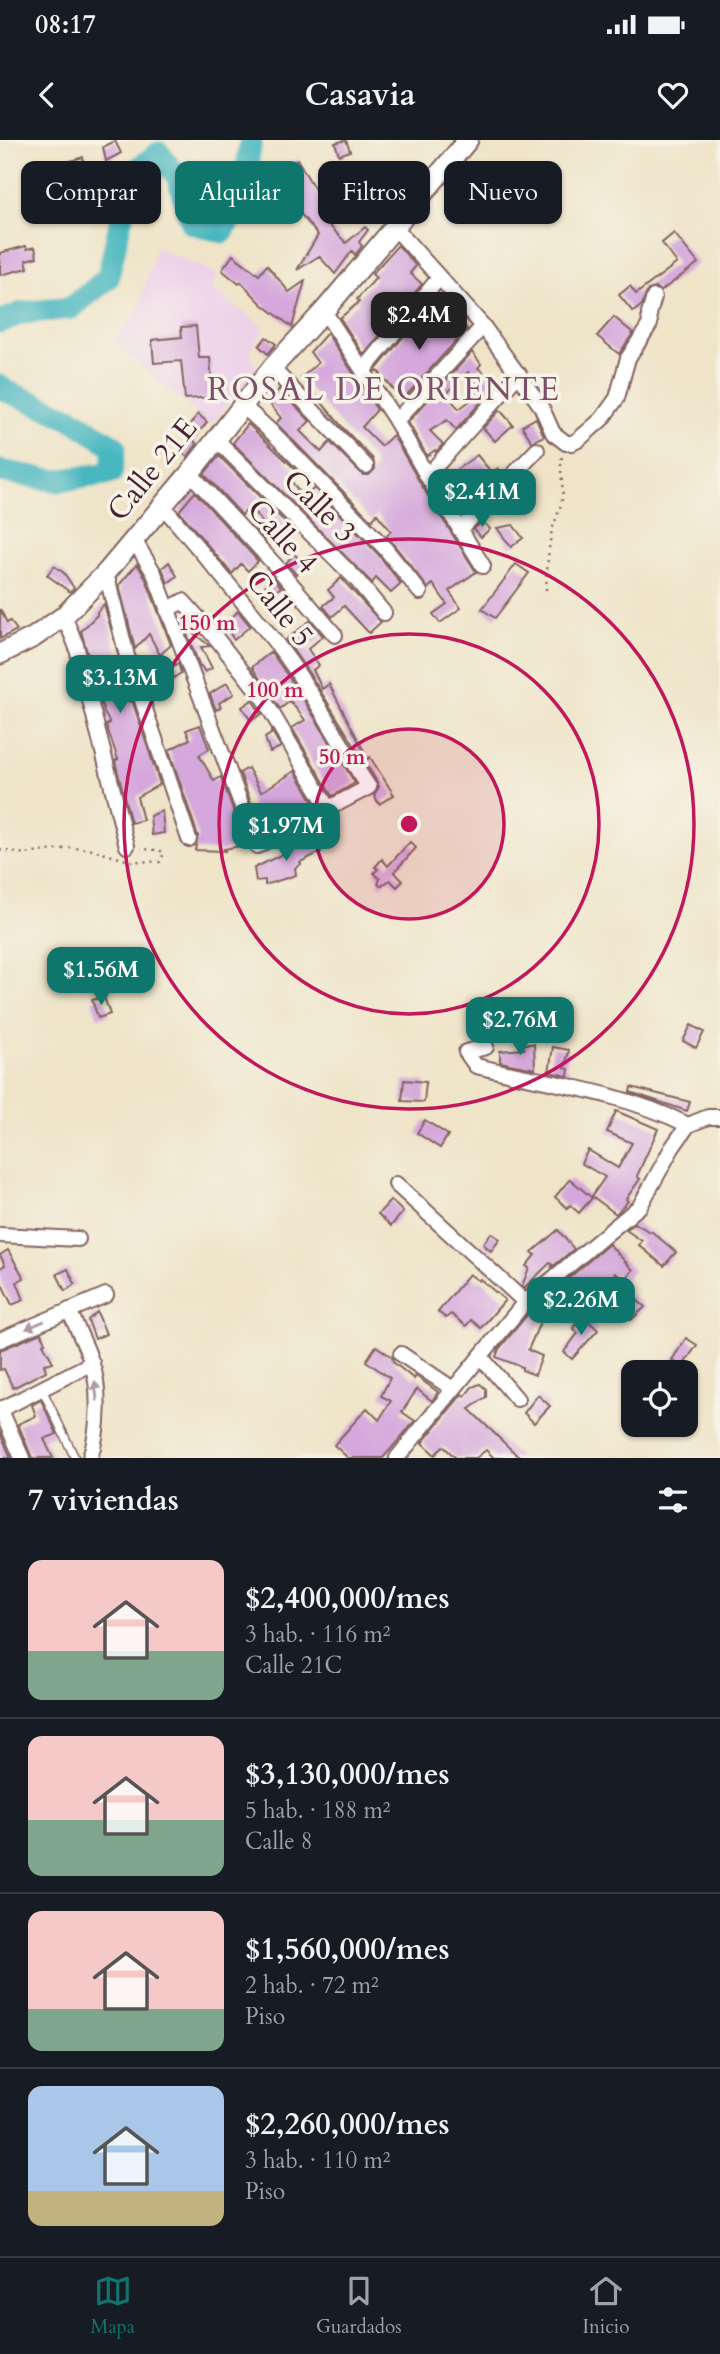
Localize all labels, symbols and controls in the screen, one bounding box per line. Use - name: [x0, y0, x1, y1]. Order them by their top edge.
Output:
- text: 08:17: [35, 7, 96, 42]
- text: Casavia: [304, 73, 416, 117]
- icon: back: [28, 76, 66, 114]
- icon: heart: [654, 76, 692, 114]
- chip: Comprar: [21, 161, 161, 224]
- chip: Alquilar: [175, 161, 304, 224]
- chip: Filtros: [318, 161, 430, 224]
- chip: Nuevo: [444, 161, 562, 224]
- pin: $2.4M: [370, 292, 468, 352]
- text: $2.4M: [387, 299, 451, 330]
- district label: ROSAL DE ORIENTE: [207, 368, 561, 412]
- street label: Calle 21E: [98, 409, 207, 530]
- street label: Calle 3: [274, 461, 365, 552]
- pin: $2.41M: [425, 470, 539, 529]
- text: $2.41M: [444, 476, 520, 507]
- street label: Calle 4: [238, 490, 327, 583]
- street label: Calle 5: [236, 561, 323, 655]
- text: 150 m: [178, 609, 236, 638]
- pin: $3.13M: [63, 656, 177, 715]
- text: $3.13M: [82, 662, 158, 693]
- text: 100 m: [246, 676, 304, 705]
- text: 50 m: [319, 743, 366, 772]
- pin: $1.97M: [229, 804, 343, 863]
- text: $1.97M: [248, 810, 324, 841]
- centre of rings: [397, 812, 421, 836]
- pin: $1.56M: [44, 948, 158, 1007]
- text: $1.56M: [63, 954, 139, 985]
- pin: $2.76M: [463, 998, 577, 1057]
- text: $2.76M: [482, 1004, 558, 1035]
- pin: $2.26M: [524, 1278, 638, 1337]
- text: $2.26M: [543, 1284, 619, 1315]
- one-way arrow: [24, 1320, 45, 1331]
- map controls: [621, 1360, 698, 1437]
- button: locate: [621, 1360, 698, 1437]
- one-way arrow: [90, 1379, 101, 1401]
- text: 7 viviendas: [28, 1480, 179, 1521]
- icon: filters: [654, 1481, 692, 1519]
- text: $2,400,000/mes: [245, 1578, 450, 1619]
- icon: home: [84, 1588, 168, 1672]
- text: 3 hab. · 116 m²: [245, 1619, 391, 1650]
- text: Calle 21C: [245, 1650, 342, 1681]
- text: $3,130,000/mes: [245, 1754, 450, 1795]
- icon: home: [84, 1764, 168, 1848]
- text: 5 hab. · 188 m²: [245, 1795, 391, 1826]
- text: Calle 8: [245, 1826, 313, 1857]
- text: $1,560,000/mes: [245, 1929, 450, 1970]
- icon: home: [84, 1939, 168, 2023]
- text: 2 hab. · 72 m²: [245, 1970, 379, 2001]
- text: Piso: [245, 2001, 285, 2032]
- text: $2,260,000/mes: [245, 2104, 450, 2145]
- icon: home: [84, 2114, 168, 2198]
- text: 3 hab. · 110 m²: [245, 2145, 391, 2176]
- text: Piso: [245, 2176, 285, 2207]
- tab: Mapa: [90, 2272, 135, 2340]
- tab: Guardados: [316, 2272, 402, 2340]
- tab: Inicio: [583, 2272, 629, 2340]

